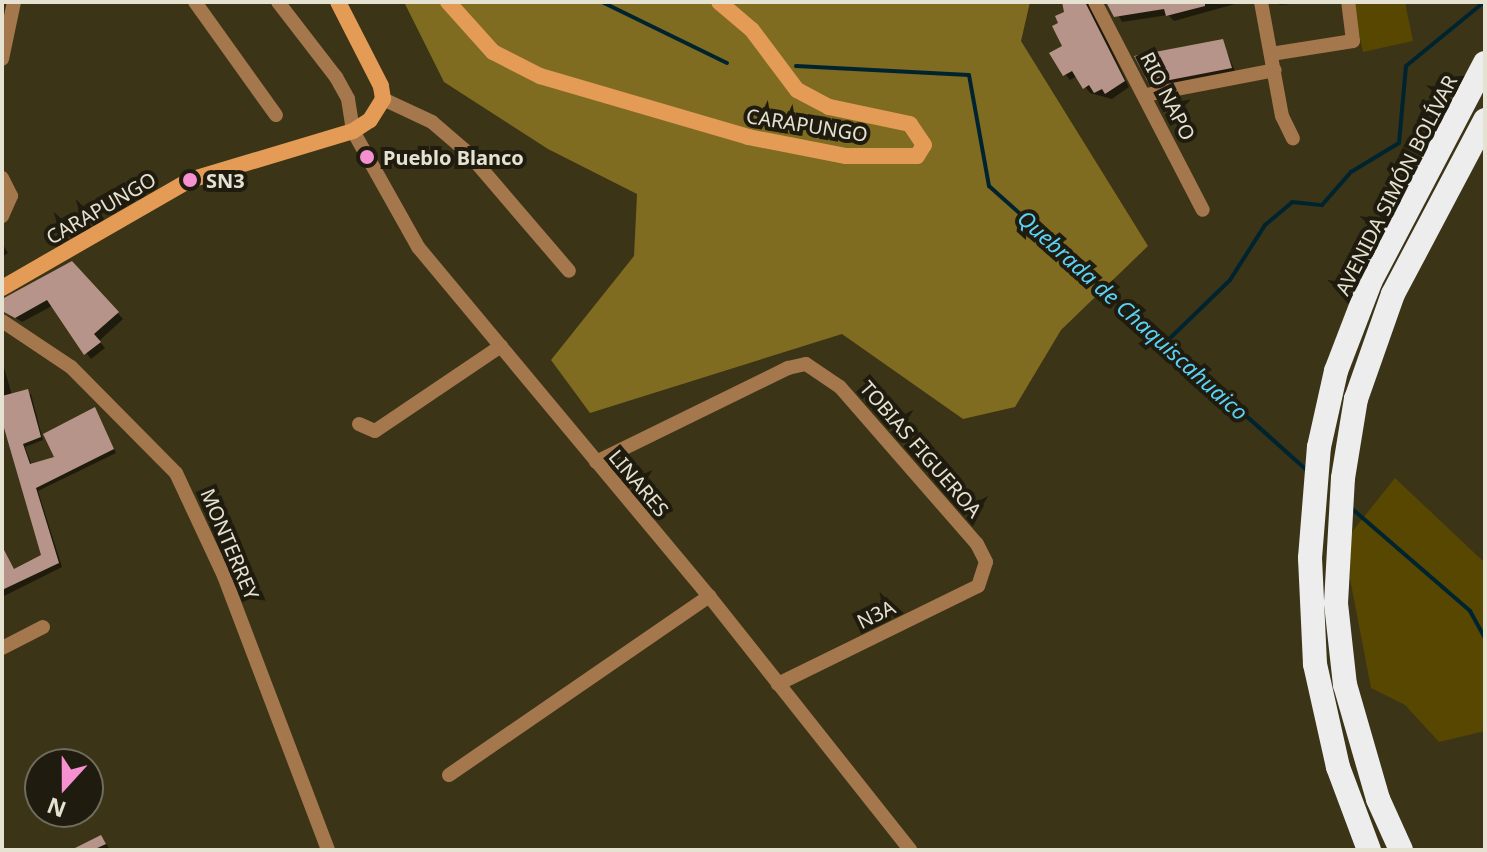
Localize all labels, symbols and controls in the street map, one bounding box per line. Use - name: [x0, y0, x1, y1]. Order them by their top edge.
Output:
- street label: RIO NAPO: [1136, 48, 1200, 144]
- street label: AVENIDA SIMÓN BOLÍVAR: [1330, 71, 1462, 299]
- street label: CARAPUNGO: [745, 104, 869, 146]
- place label: Pueblo Blanco: [383, 145, 524, 169]
- marker: Pueblo Blanco: [358, 148, 376, 166]
- street label: CARAPUNGO: [42, 167, 160, 249]
- place label: SN3: [206, 168, 245, 192]
- marker: SN3: [181, 171, 199, 189]
- water label: Quebrada de Chaquiscahuaico: [1012, 205, 1254, 425]
- street label: TOBIAS FIGUEROA: [855, 376, 987, 522]
- street label: LINARES: [604, 445, 674, 521]
- street label: MONTERREY: [196, 485, 264, 603]
- street label: N3A: [853, 595, 899, 633]
- north arrow: [24, 748, 104, 828]
- text: N: [42, 791, 70, 826]

